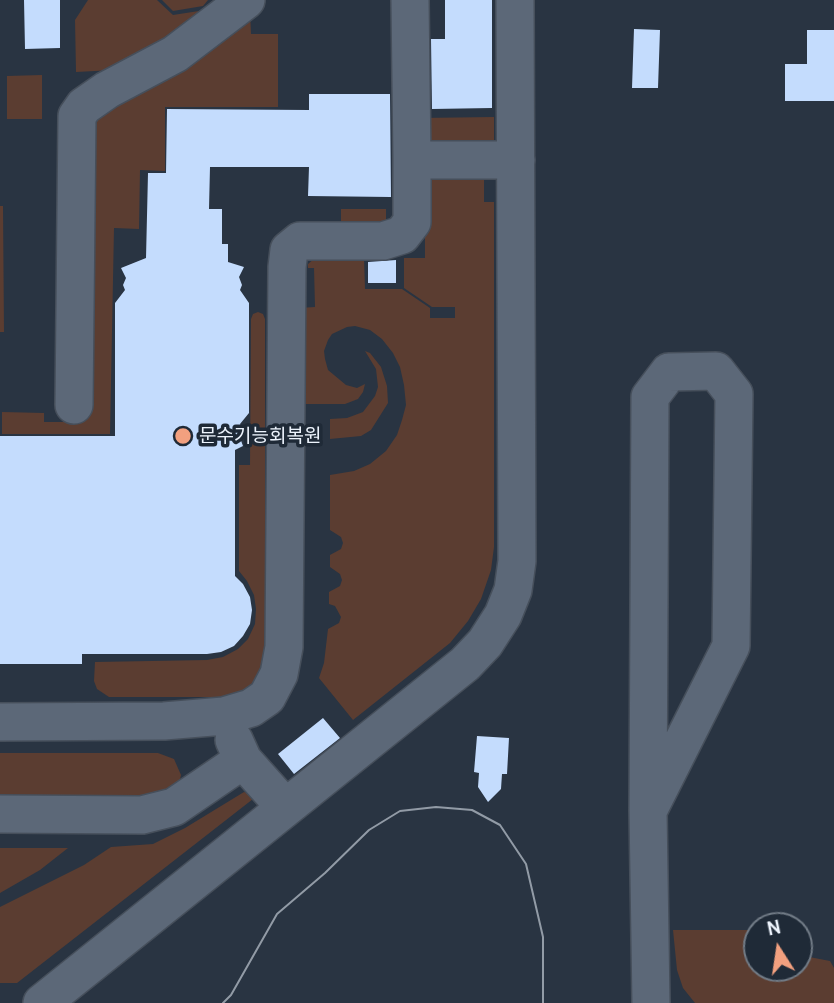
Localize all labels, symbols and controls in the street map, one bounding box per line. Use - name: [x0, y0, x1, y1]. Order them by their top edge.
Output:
- place label: 문수기능회복원: [199, 425, 321, 447]
- marker: 문수기능회복원: [173, 426, 193, 446]
- north arrow: [743, 912, 813, 982]
- text: N: [765, 915, 783, 941]

